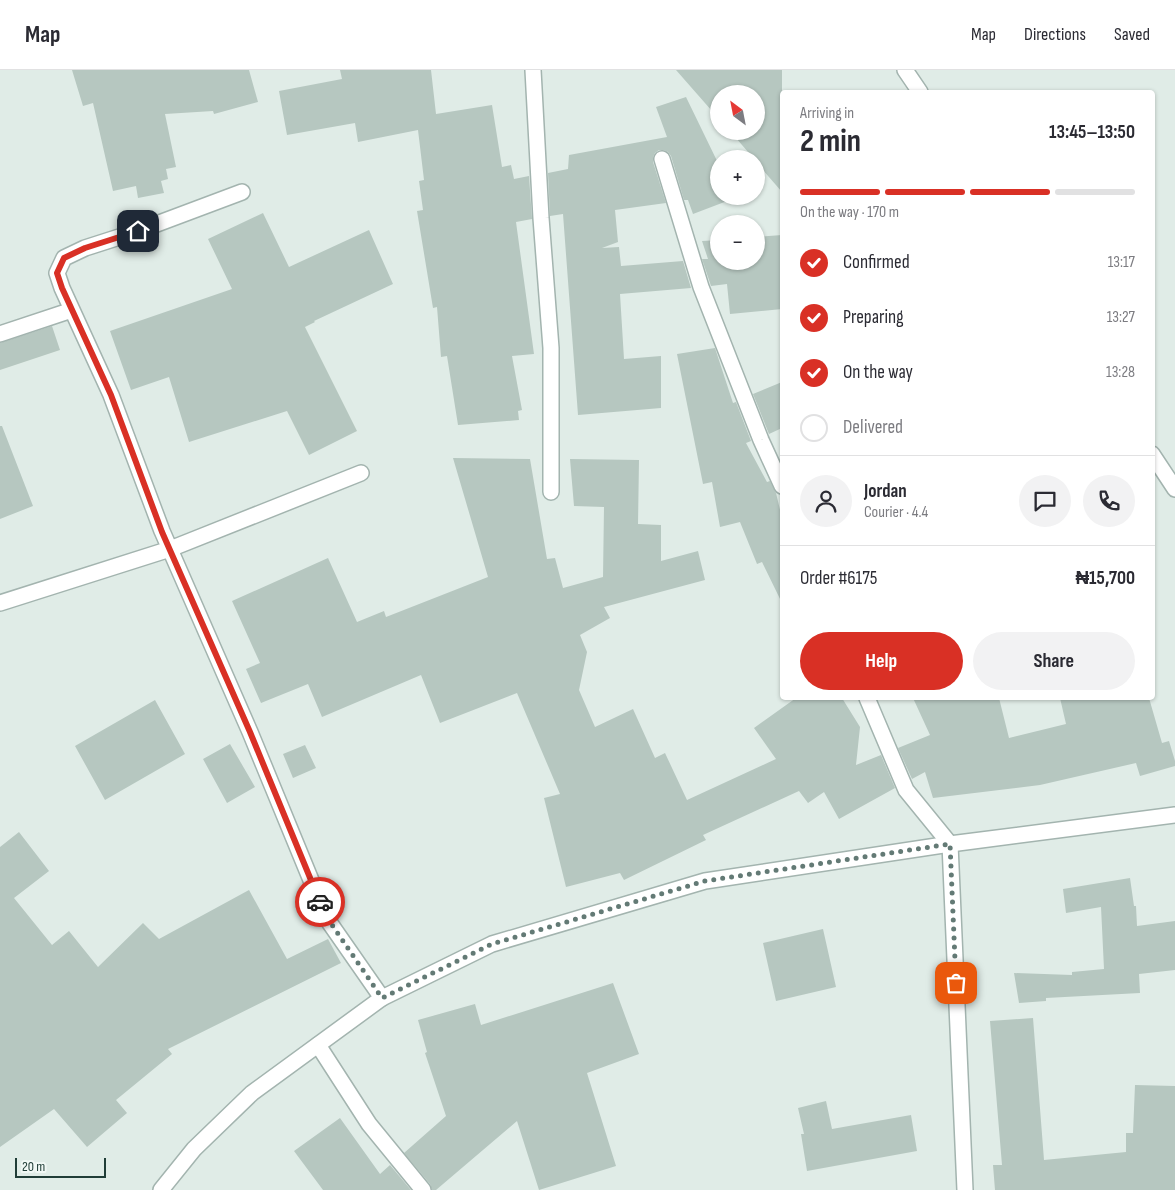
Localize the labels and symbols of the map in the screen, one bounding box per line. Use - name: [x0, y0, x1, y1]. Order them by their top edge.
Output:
- north arrow: [710, 85, 765, 140]
- pin: [117, 210, 159, 252]
- courier: [295, 877, 345, 927]
- pin: [935, 962, 977, 1004]
- scale bar: [15, 1155, 106, 1178]

